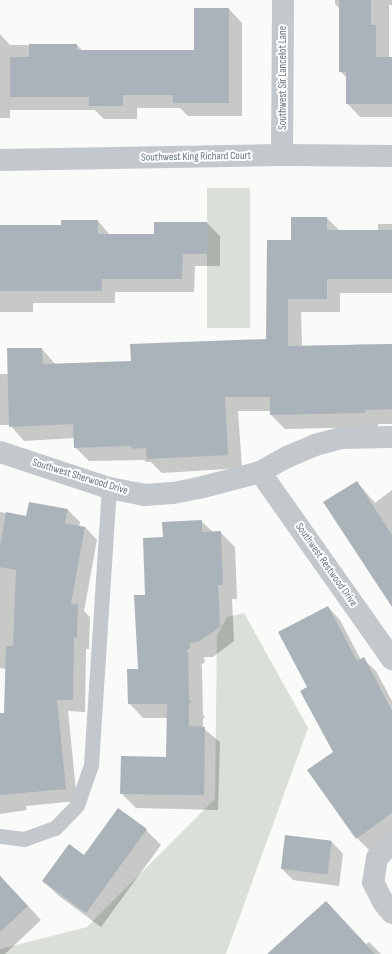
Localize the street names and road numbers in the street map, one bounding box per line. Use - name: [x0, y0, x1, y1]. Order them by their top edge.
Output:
- street label: Southwest Sir Lancelot Lane: [276, 26, 290, 130]
- street label: Southwest King Richard Court: [141, 149, 251, 165]
- street label: Southwest Sherwood Drive: [30, 456, 130, 498]
- street label: Southwest Restwood Drive: [292, 521, 360, 609]

